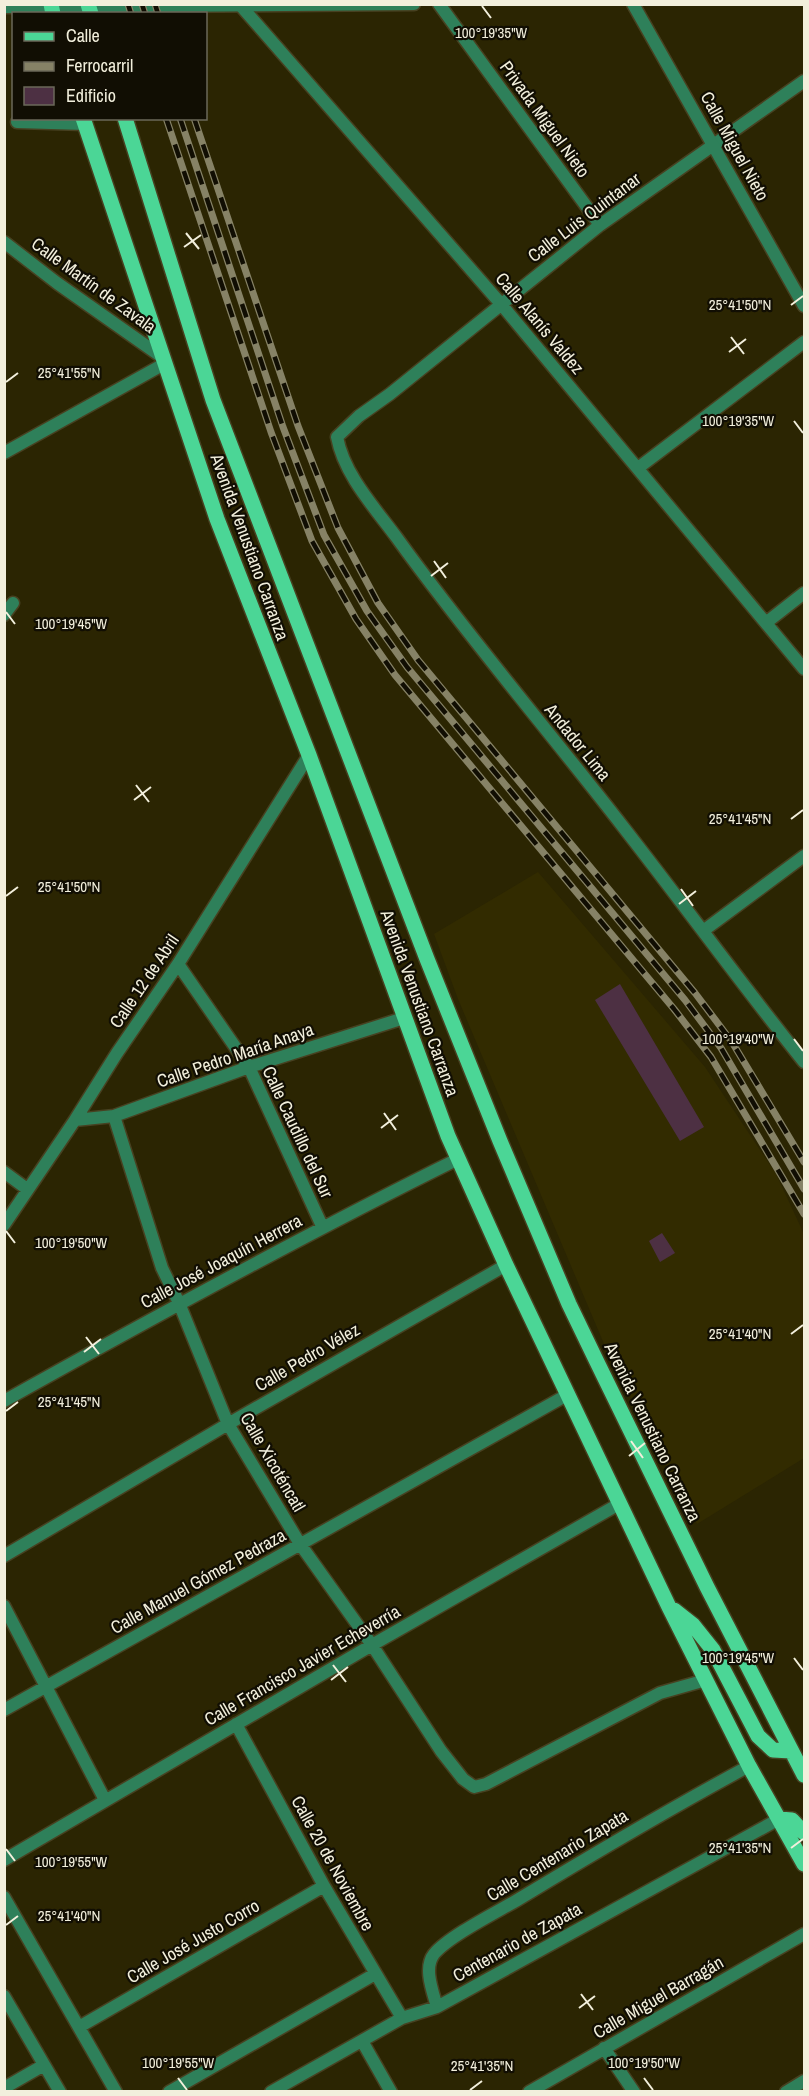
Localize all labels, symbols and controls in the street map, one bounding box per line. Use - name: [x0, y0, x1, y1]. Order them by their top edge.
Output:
- legend: [12, 12, 207, 120]
- text: 100°19'35"W: [455, 22, 527, 43]
- text: Calle: [66, 23, 100, 48]
- text: Ferrocarril: [66, 53, 133, 78]
- street label: Privada Miguel Nieto: [494, 56, 596, 182]
- text: Edificio: [66, 83, 116, 108]
- street label: Calle Miguel Nieto: [695, 87, 775, 205]
- street label: Calle Luis Quintanar: [522, 166, 646, 268]
- street label: Calle Martín de Zavala: [27, 231, 161, 339]
- street label: Calle Alanís Valdez: [490, 267, 590, 379]
- text: 25°41'50"N: [709, 294, 771, 315]
- text: 25°41'55"N: [38, 362, 100, 383]
- text: 100°19'35"W: [702, 410, 774, 431]
- street label: Avenida Venustiano Carranza: [204, 449, 295, 644]
- text: 100°19'45"W: [35, 613, 107, 634]
- street label: Andador Lima: [538, 697, 617, 786]
- text: 25°41'45"N: [709, 808, 771, 829]
- text: 25°41'50"N: [38, 876, 100, 897]
- street label: Avenida Venustiano Carranza: [374, 905, 465, 1100]
- street label: Calle 12 de Abril: [103, 929, 185, 1033]
- street label: Calle Pedro María Anaya: [153, 1016, 317, 1094]
- text: 100°19'40"W: [702, 1028, 774, 1049]
- street label: Calle Caudillo del Sur: [257, 1062, 340, 1202]
- street label: Calle José Joaquín Herrera: [136, 1208, 306, 1314]
- text: 100°19'50"W: [35, 1232, 107, 1253]
- street label: Calle Pedro Vélez: [250, 1317, 364, 1397]
- text: 25°41'40"N: [709, 1323, 771, 1344]
- street label: Avenida Venustiano Carranza: [598, 1337, 707, 1526]
- text: 25°41'45"N: [38, 1391, 100, 1412]
- street label: Calle Xicoténcatl: [234, 1408, 312, 1516]
- street label: Calle Manuel Gómez Pedraza: [106, 1522, 290, 1640]
- street label: Calle Francisco Javier Echeverría: [199, 1599, 405, 1731]
- text: 100°19'45"W: [702, 1647, 774, 1668]
- street label: Calle 20 de Noviembre: [285, 1791, 381, 1935]
- street label: Calle Centenario Zapata: [482, 1803, 632, 1907]
- text: 25°41'35"N: [709, 1837, 771, 1858]
- text: 100°19'55"W: [35, 1851, 107, 1872]
- street label: Calle José Justo Corro: [122, 1893, 264, 1989]
- street label: Centenario de Zapata: [448, 1896, 586, 1988]
- text: 25°41'40"N: [38, 1905, 100, 1926]
- street label: Calle Miguel Barragán: [588, 1949, 728, 2045]
- text: 100°19'55"W: [142, 2052, 214, 2073]
- text: 100°19'50"W: [608, 2052, 680, 2073]
- text: 25°41'35"N: [451, 2055, 513, 2076]

